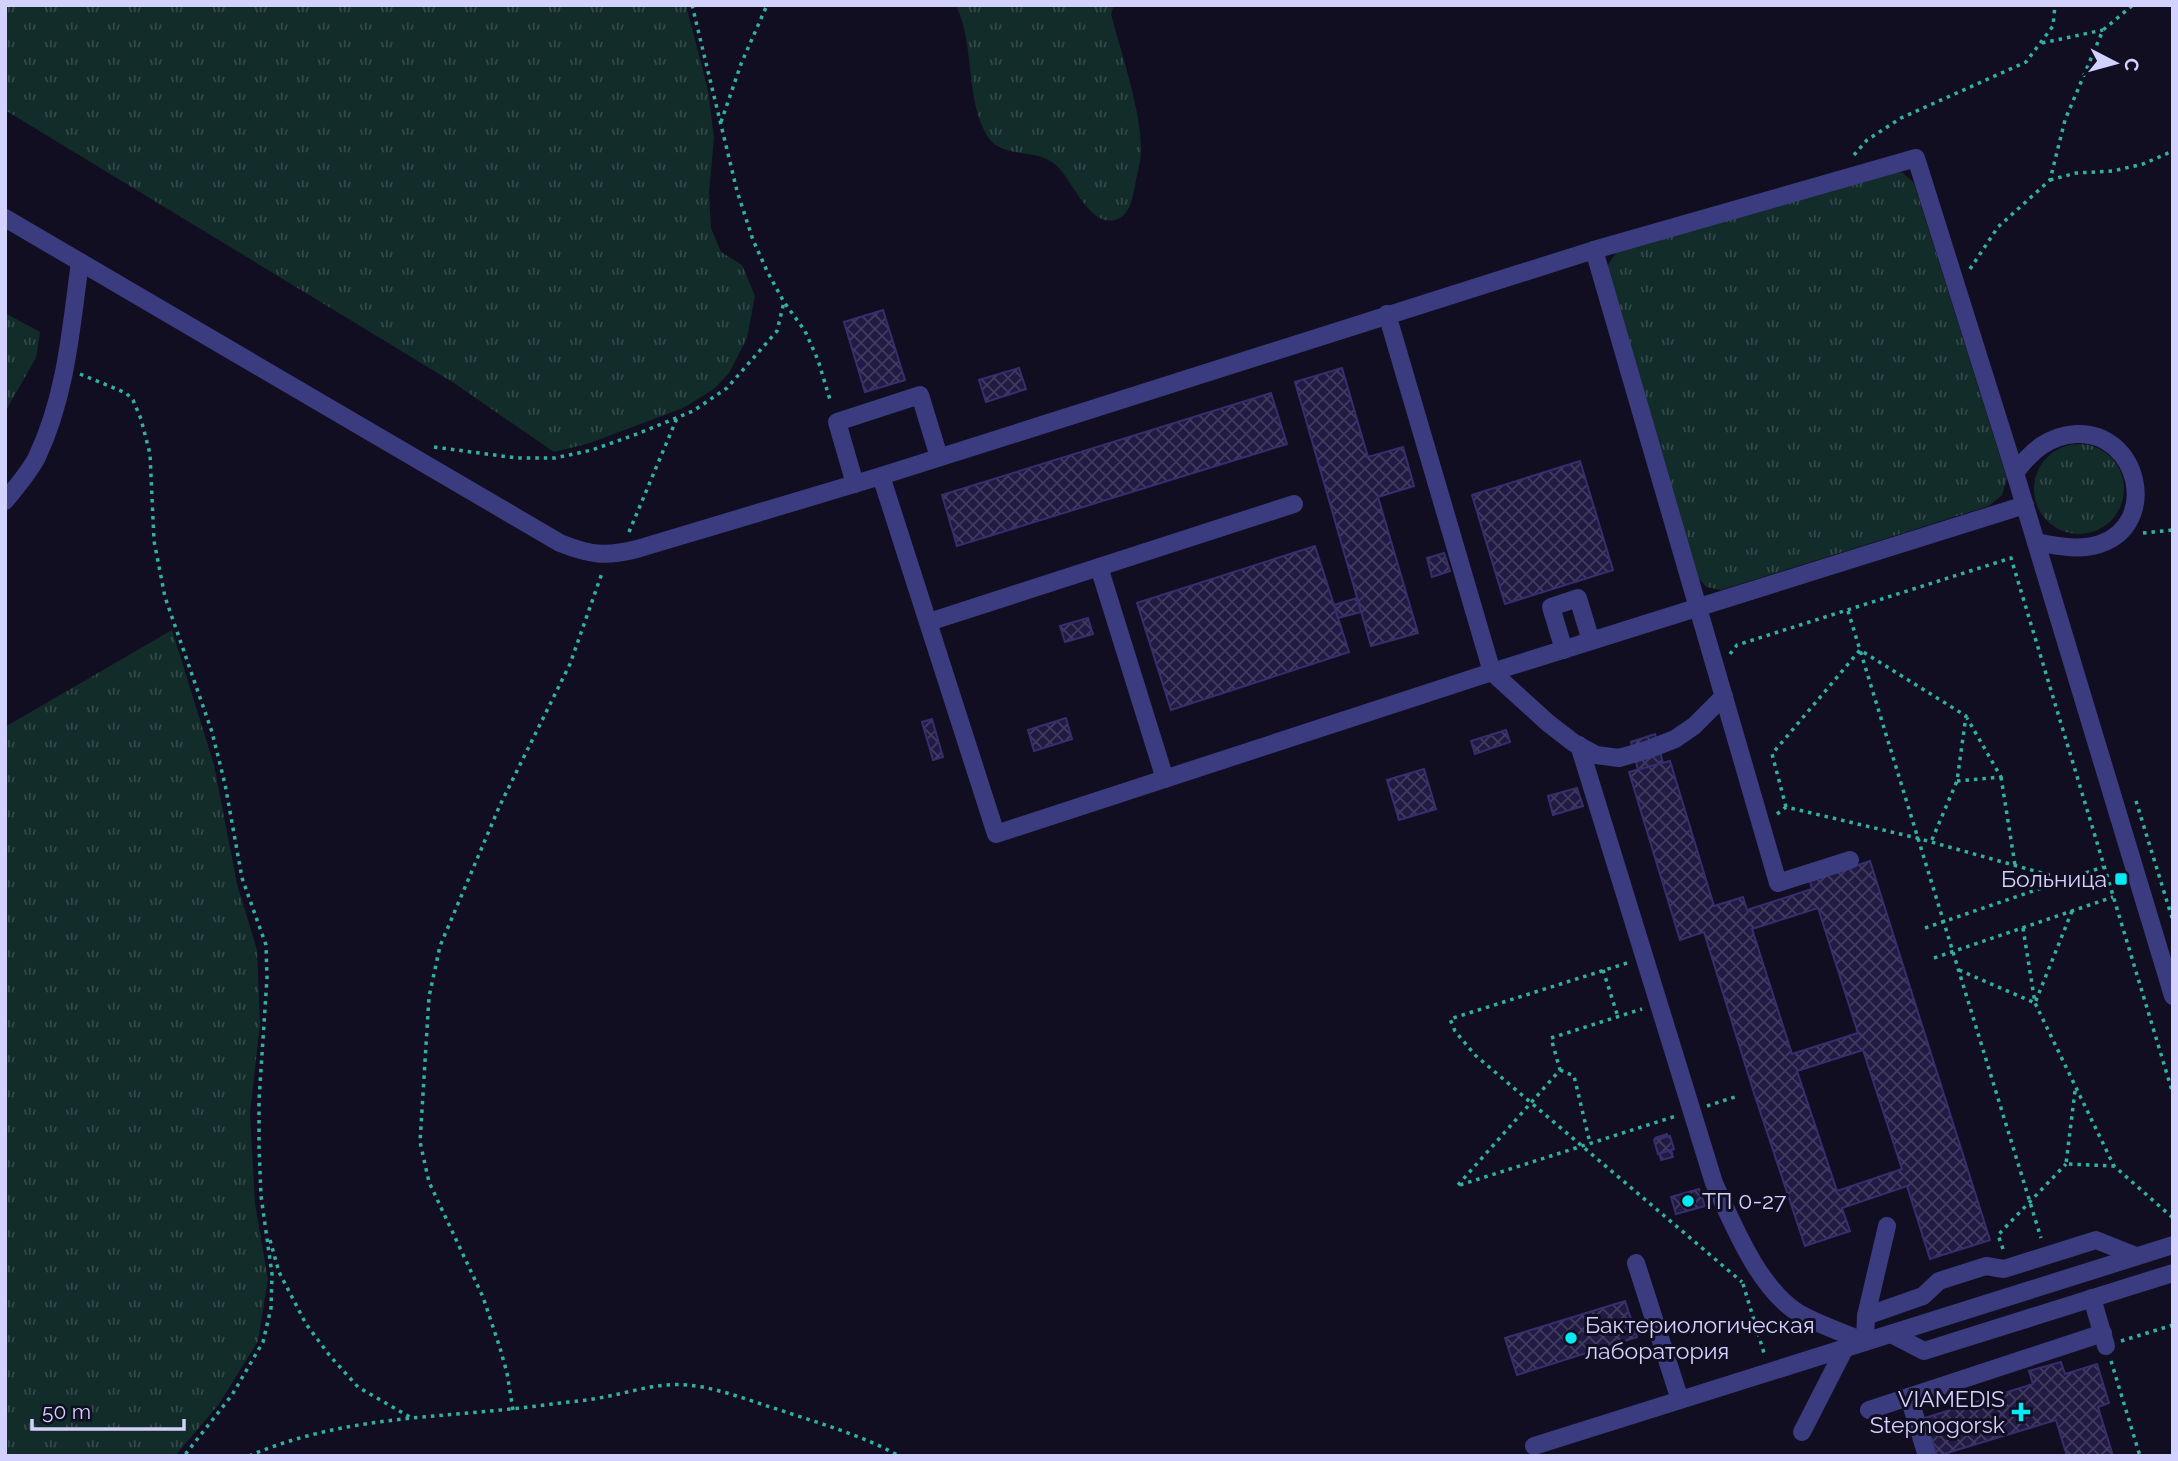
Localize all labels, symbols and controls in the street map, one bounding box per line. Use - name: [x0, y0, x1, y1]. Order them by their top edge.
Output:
- north arrow: [2080, 28, 2150, 98]
- text: С: [2120, 57, 2144, 72]
- place label: Больница: [2001, 865, 2107, 892]
- marker: Больница: [2113, 871, 2129, 887]
- place label: ТП 0-27: [1702, 1187, 1787, 1214]
- marker: ТП 0-27: [1680, 1193, 1696, 1209]
- place label: Бактериологическая лаборатория: [1585, 1311, 1815, 1364]
- marker: Бактериологическая лаборатория: [1563, 1330, 1579, 1346]
- place label: VIAMEDIS Stepnogorsk: [1870, 1385, 2005, 1438]
- scale bar: [32, 1388, 184, 1432]
- text: 50 m: [42, 1399, 91, 1424]
- marker: VIAMEDIS Stepnogorsk: [2011, 1402, 2031, 1422]

